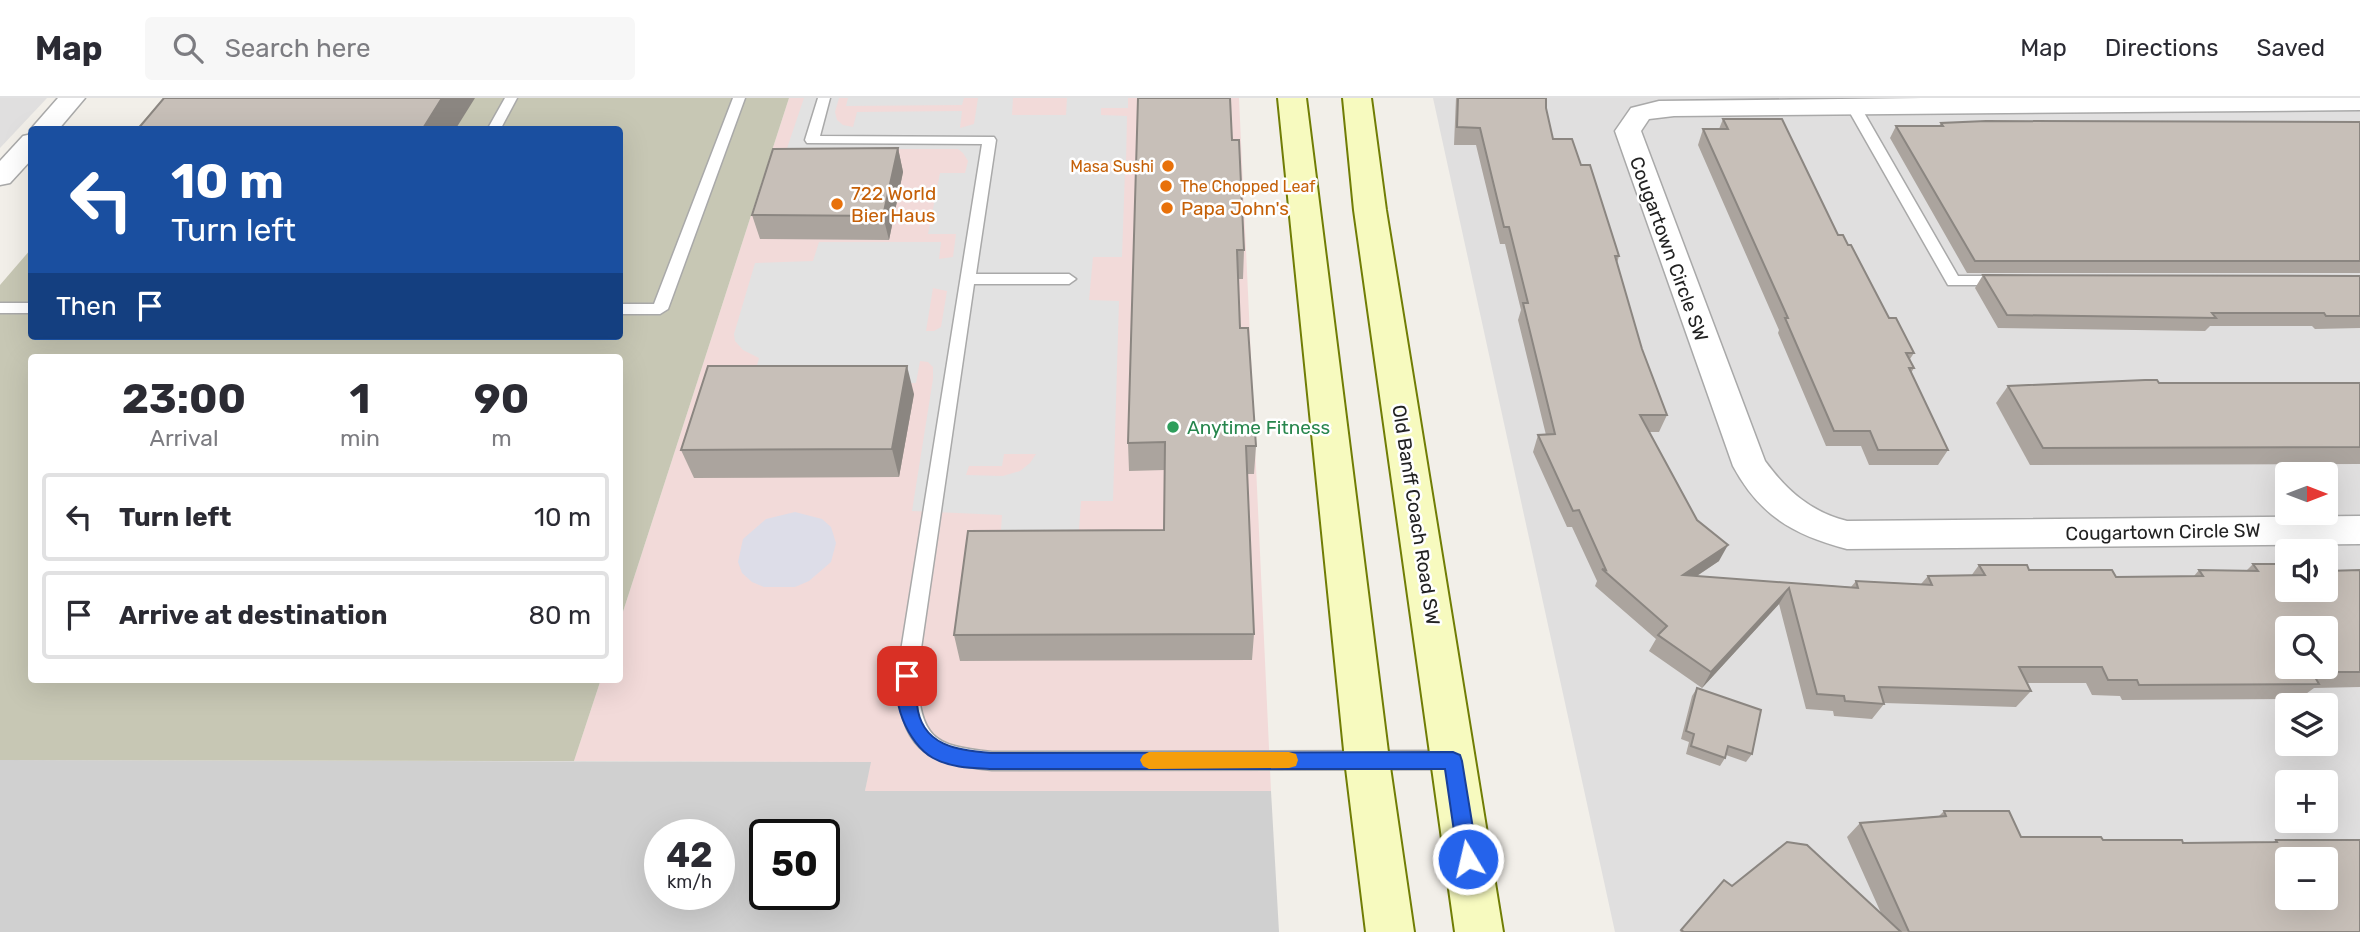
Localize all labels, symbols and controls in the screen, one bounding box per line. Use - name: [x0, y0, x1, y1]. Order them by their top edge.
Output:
- search box: [145, 17, 635, 80]
- text: Map: [35, 29, 103, 68]
- icon: search: [169, 29, 207, 67]
- text: Search here: [225, 33, 370, 64]
- text: Map: [2020, 34, 2067, 62]
- text: Directions: [2105, 34, 2218, 62]
- text: Saved: [2256, 34, 2325, 62]
- text: 10 m: [171, 152, 284, 210]
- street label: Cougartown Circle SW: [1625, 153, 1713, 345]
- icon: left: [56, 154, 147, 245]
- place label: Masa Sushi: [1070, 157, 1154, 176]
- marker: Masa Sushi: [1160, 158, 1176, 174]
- place label: The Chopped Leaf: [1180, 177, 1316, 196]
- marker: The Chopped Leaf: [1158, 178, 1174, 194]
- place label: 722 World Bier Haus: [851, 182, 936, 227]
- marker: 722 World Bier Haus: [829, 196, 845, 212]
- place label: Papa John's: [1181, 197, 1289, 220]
- marker: Papa John's: [1159, 200, 1175, 216]
- text: Turn left: [171, 211, 296, 249]
- icon: arrive: [131, 287, 169, 325]
- text: Then: [56, 291, 117, 322]
- text: 23:00: [122, 374, 246, 424]
- text: 1: [350, 374, 370, 424]
- text: 90: [474, 374, 529, 424]
- street label: Old Banff Coach Road SW: [1387, 403, 1445, 627]
- place label: Anytime Fitness: [1187, 416, 1330, 439]
- marker: Anytime Fitness: [1165, 419, 1181, 435]
- text: Arrival: [149, 424, 219, 452]
- text: min: [340, 424, 380, 452]
- text: m: [491, 424, 512, 452]
- north arrow: [2275, 462, 2338, 525]
- map controls: [2275, 462, 2338, 910]
- icon: left: [60, 498, 98, 536]
- text: Turn left: [119, 502, 231, 533]
- text: 10 m: [534, 502, 591, 533]
- street label: Cougartown Circle SW: [2065, 519, 2261, 545]
- button: sound: [2275, 539, 2338, 602]
- icon: arrive: [60, 596, 98, 634]
- text: Arrive at destination: [119, 600, 387, 631]
- text: 80 m: [528, 600, 591, 631]
- button: search: [2275, 616, 2338, 679]
- pin: [877, 646, 937, 706]
- icon: arrive: [888, 657, 926, 695]
- button: layers: [2275, 693, 2338, 756]
- button: +: [2275, 770, 2338, 833]
- speed limit sign: 50: [749, 819, 840, 910]
- position arrow: [1431, 822, 1505, 896]
- text: 42: [666, 834, 713, 876]
- button: −: [2275, 847, 2338, 910]
- text: km/h: [667, 871, 712, 893]

